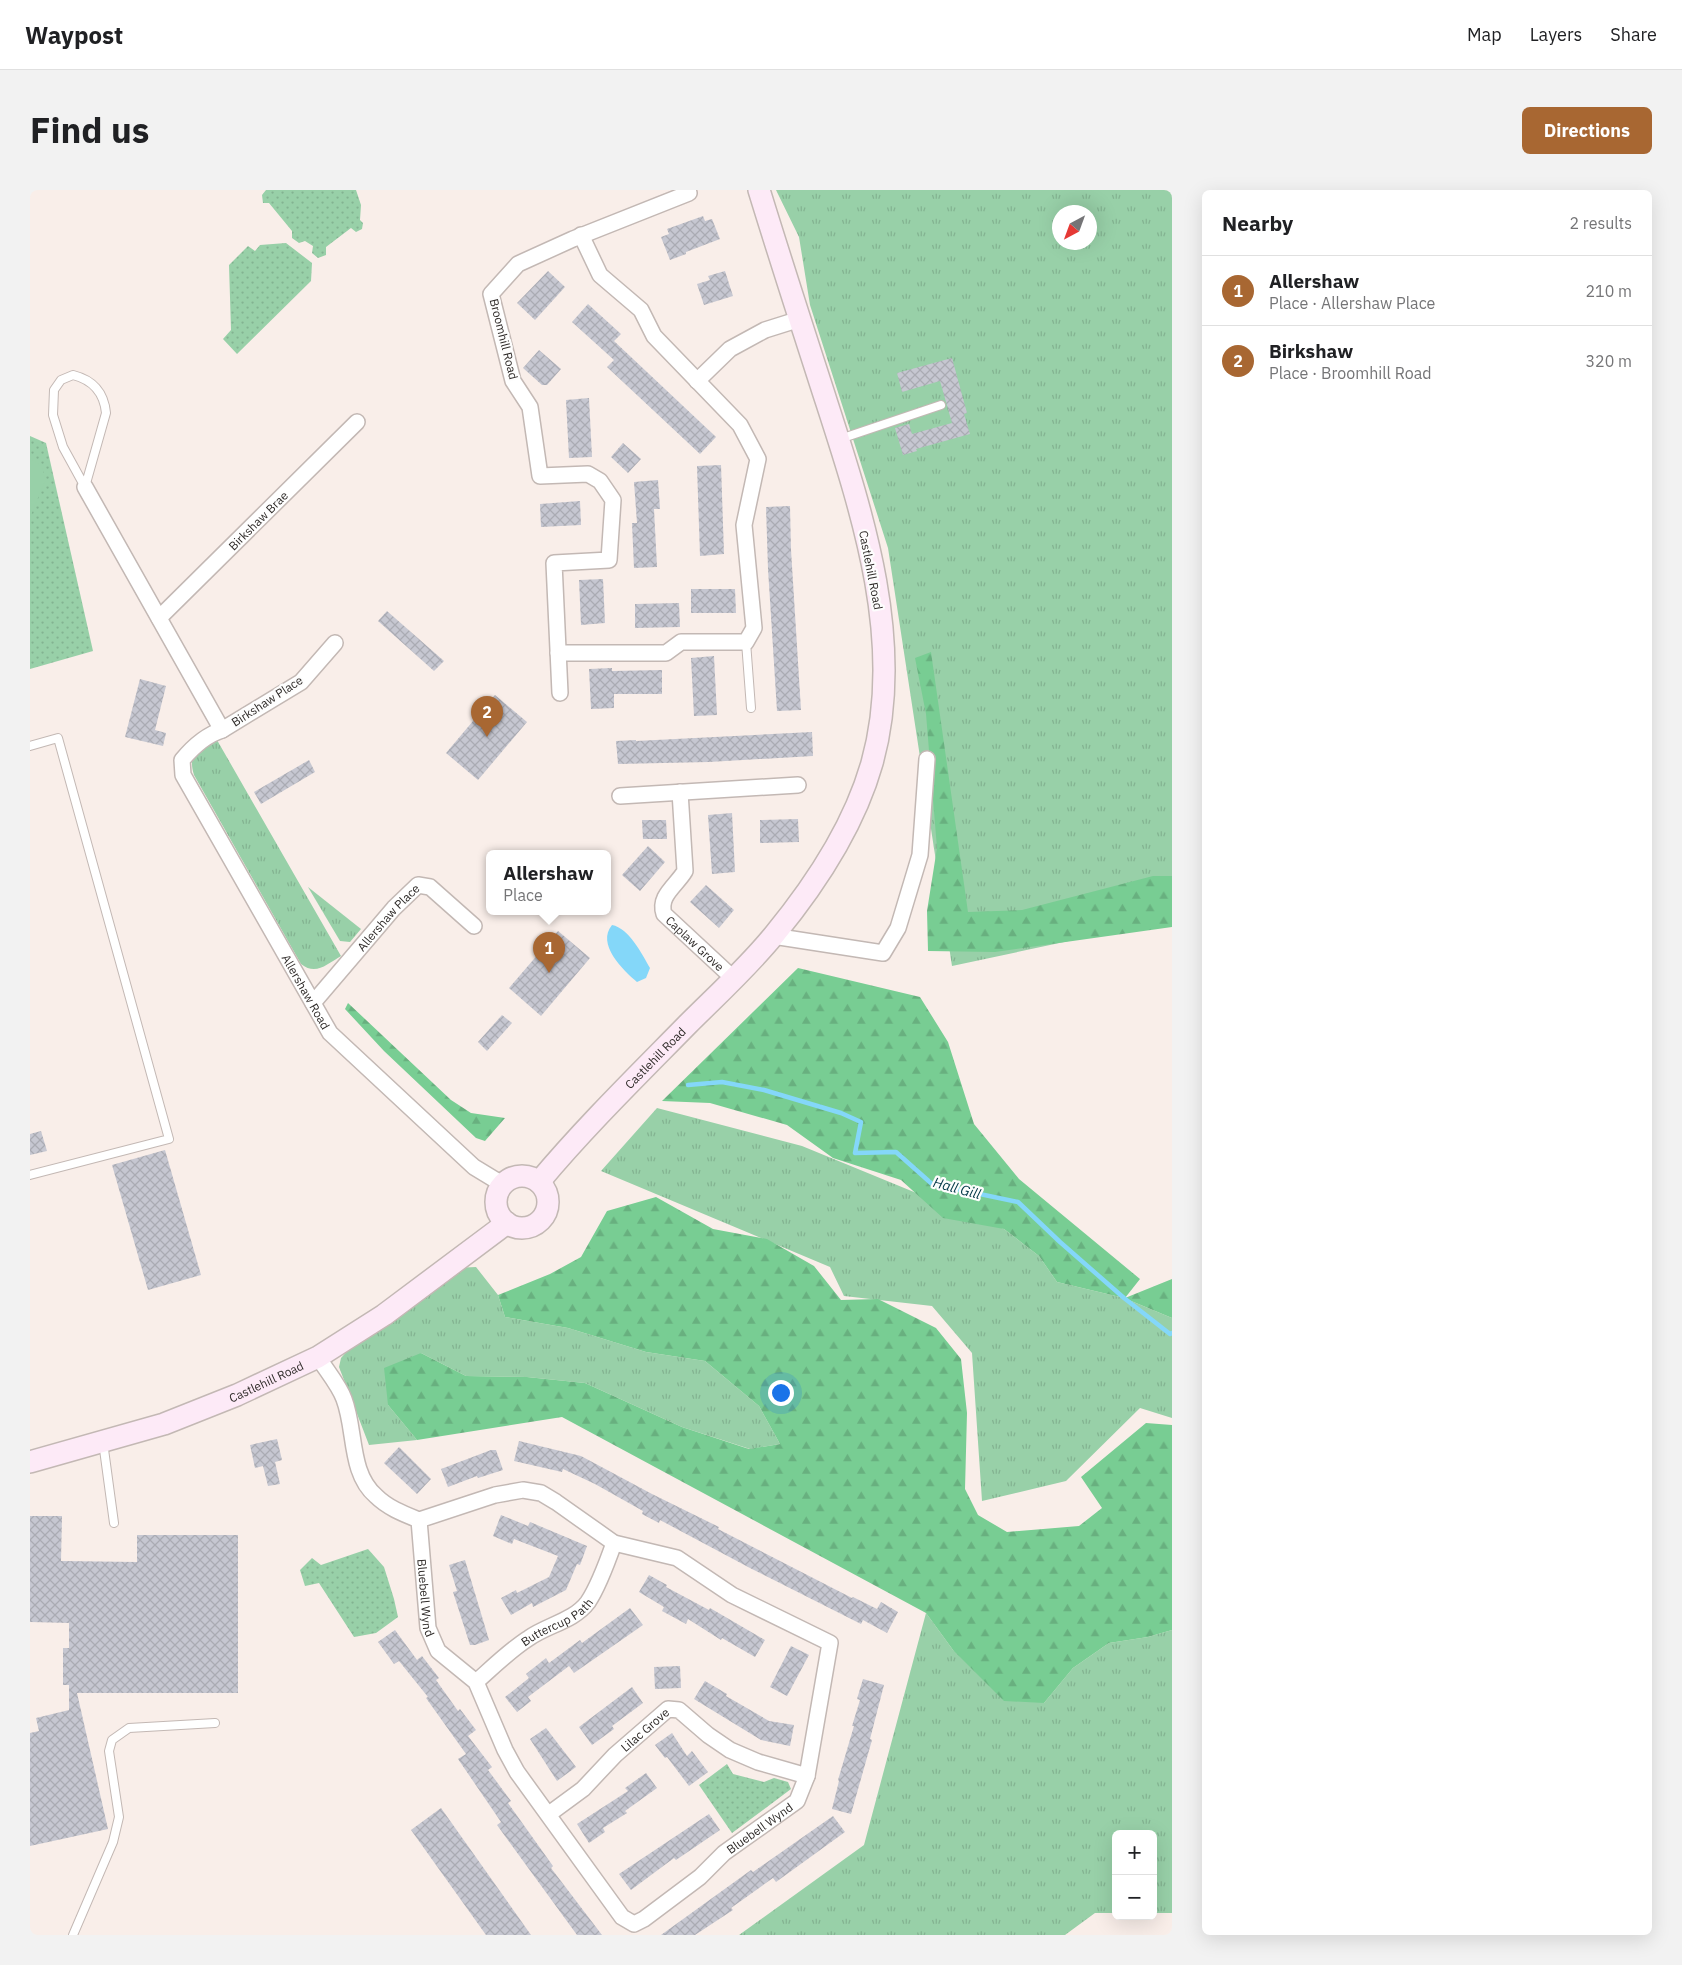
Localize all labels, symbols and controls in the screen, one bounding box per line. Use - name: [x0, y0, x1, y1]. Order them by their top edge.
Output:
- text: Waypost: [25, 19, 123, 51]
- text: Map: [1467, 23, 1502, 46]
- text: Layers: [1530, 23, 1582, 46]
- text: Share: [1610, 23, 1657, 46]
- text: Find us: [30, 107, 149, 153]
- button: Directions: [1522, 107, 1652, 154]
- north arrow: [1052, 205, 1097, 250]
- text: Nearby: [1222, 209, 1293, 237]
- text: 2 results: [1569, 213, 1632, 233]
- text: Allershaw: [1269, 269, 1359, 293]
- text: 1: [1233, 281, 1243, 301]
- text: 210 m: [1585, 281, 1632, 301]
- text: Place · Allershaw Place: [1269, 293, 1435, 313]
- street label: Broomhill Road: [487, 297, 521, 381]
- text: Birkshaw: [1269, 339, 1353, 363]
- text: 2: [1233, 351, 1243, 371]
- text: 320 m: [1585, 351, 1632, 371]
- text: Place · Broomhill Road: [1269, 363, 1432, 383]
- street label: Birkshaw Brae: [225, 487, 291, 553]
- street label: Castlehill Road: [856, 529, 886, 611]
- street label: Birkshaw Place: [229, 672, 306, 730]
- pin: 2: [471, 696, 503, 737]
- popup: [486, 850, 611, 915]
- text: Allershaw: [503, 861, 594, 885]
- street label: Allershaw Place: [353, 880, 423, 954]
- text: Place: [503, 885, 543, 905]
- street label: Caplaw Grove: [663, 912, 728, 974]
- pin: 1: [533, 932, 565, 973]
- street label: Allershaw Road: [279, 951, 334, 1032]
- street label: Castlehill Road: [621, 1024, 688, 1092]
- water label: Hall Gill: [931, 1173, 983, 1203]
- street label: Castlehill Road: [227, 1357, 306, 1405]
- your location: [768, 1380, 794, 1406]
- street label: Bluebell Wynd: [415, 1558, 438, 1639]
- street label: Buttercup Path: [518, 1595, 596, 1649]
- street label: Lilac Grove: [617, 1704, 672, 1754]
- street label: Bluebell Wynd: [723, 1799, 795, 1857]
- map controls: [1112, 1830, 1157, 1920]
- button: +: [1112, 1830, 1157, 1875]
- button: −: [1112, 1875, 1157, 1920]

